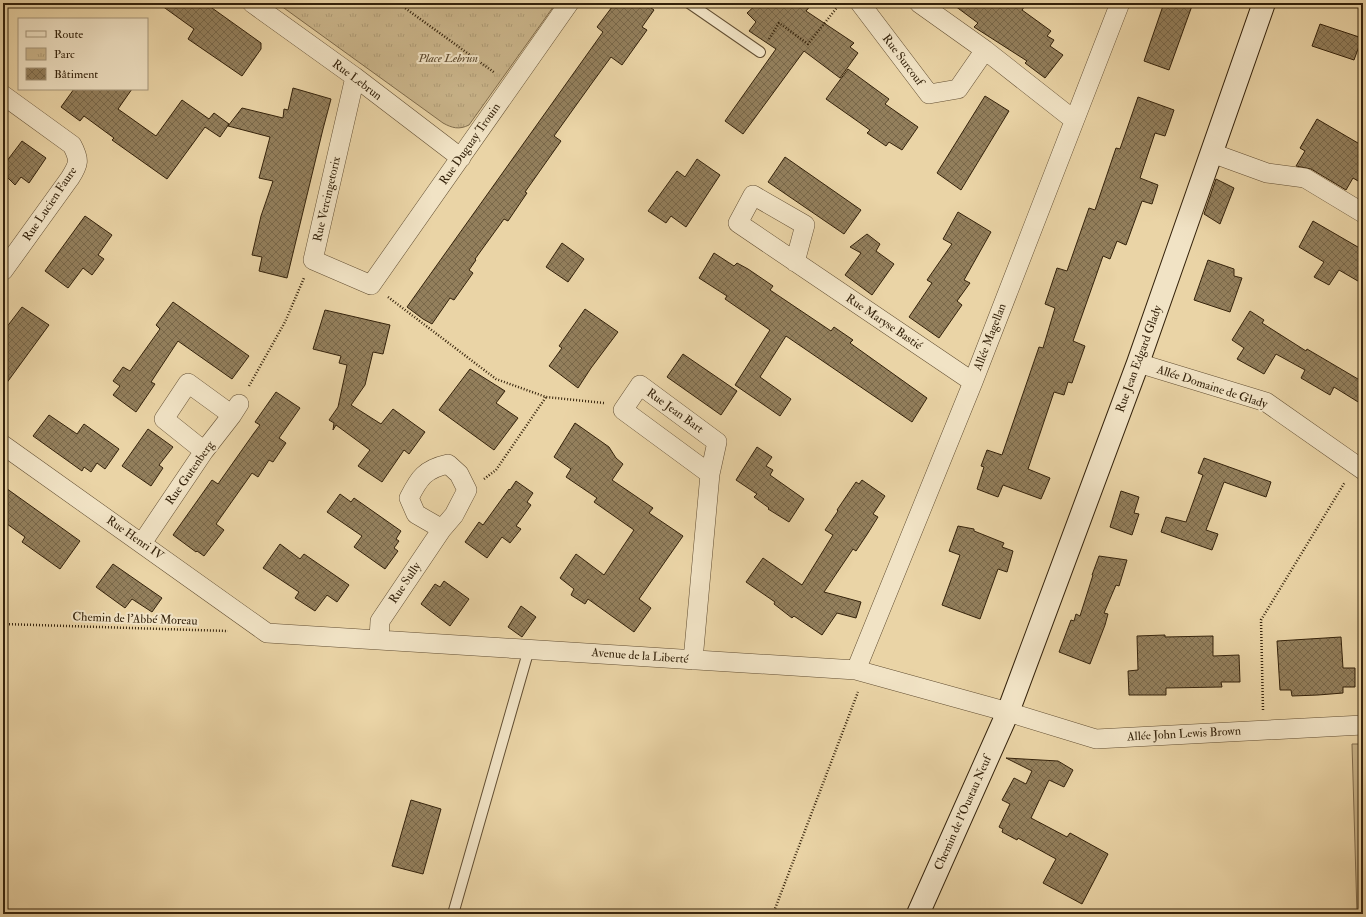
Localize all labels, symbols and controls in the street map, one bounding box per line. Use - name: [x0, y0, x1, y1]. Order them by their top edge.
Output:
- legend: [18, 18, 148, 90]
- text: Route: [54, 27, 83, 42]
- street label: Rue Surcouf: [879, 31, 928, 90]
- text: Parc: [54, 47, 75, 62]
- park label: Place Lebrun: [417, 51, 478, 66]
- street label: Rue Lebrun: [329, 56, 385, 104]
- text: Bâtiment: [54, 67, 98, 82]
- street label: Rue Duguay Trouin: [436, 100, 504, 188]
- street label: Rue Vercingetorix: [310, 154, 344, 243]
- street label: Rue Lucien Faure: [20, 164, 80, 244]
- street label: Rue Maryse Bastié: [843, 291, 926, 354]
- street label: Allée Magellan: [970, 301, 1010, 374]
- street label: Rue Jean Edgard Glady: [1113, 303, 1166, 415]
- street label: Allée Domaine de Glady: [1154, 362, 1270, 412]
- street label: Rue Jean Bart: [644, 385, 706, 437]
- street label: Rue Gutenberg: [162, 437, 218, 508]
- street label: Rue Henri IV: [103, 513, 167, 564]
- street label: Rue Sully: [386, 559, 425, 606]
- street label: Chemin de l’Abbé Moreau: [72, 609, 198, 629]
- street label: Avenue de la Liberté: [590, 645, 690, 667]
- street label: Allée John Lewis Brown: [1126, 724, 1241, 745]
- street label: Chemin de l'Oustau Neuf: [931, 751, 996, 873]

